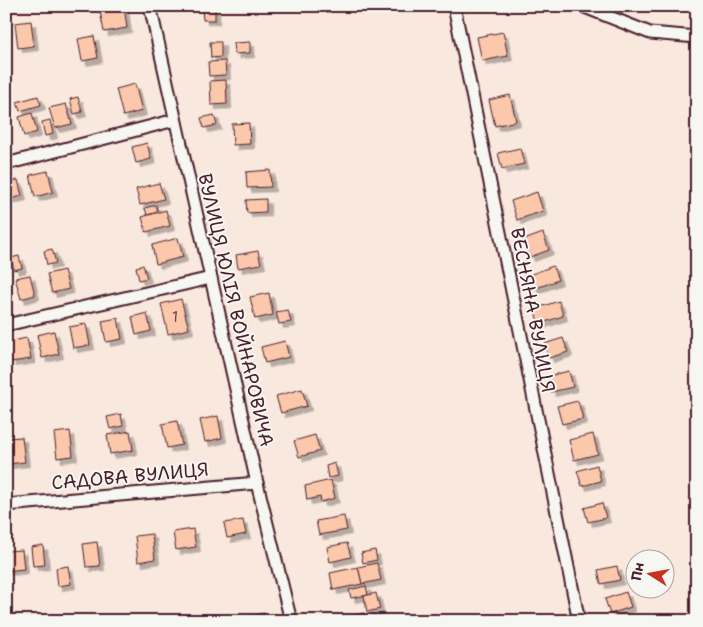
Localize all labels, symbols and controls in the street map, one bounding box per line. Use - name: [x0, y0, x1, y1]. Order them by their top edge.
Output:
- street label: ВУЛИЦЯ ЮЛІЯ ВОЙНАРОВИЧА: [192, 171, 280, 449]
- street label: ВЕСНЯНА ВУЛИЦЯ: [505, 225, 561, 395]
- house number: 1: [172, 306, 178, 327]
- street label: САДОВА ВУЛИЦЯ: [50, 457, 210, 495]
- north arrow: [626, 550, 676, 600]
- text: Пн: [627, 561, 648, 582]

